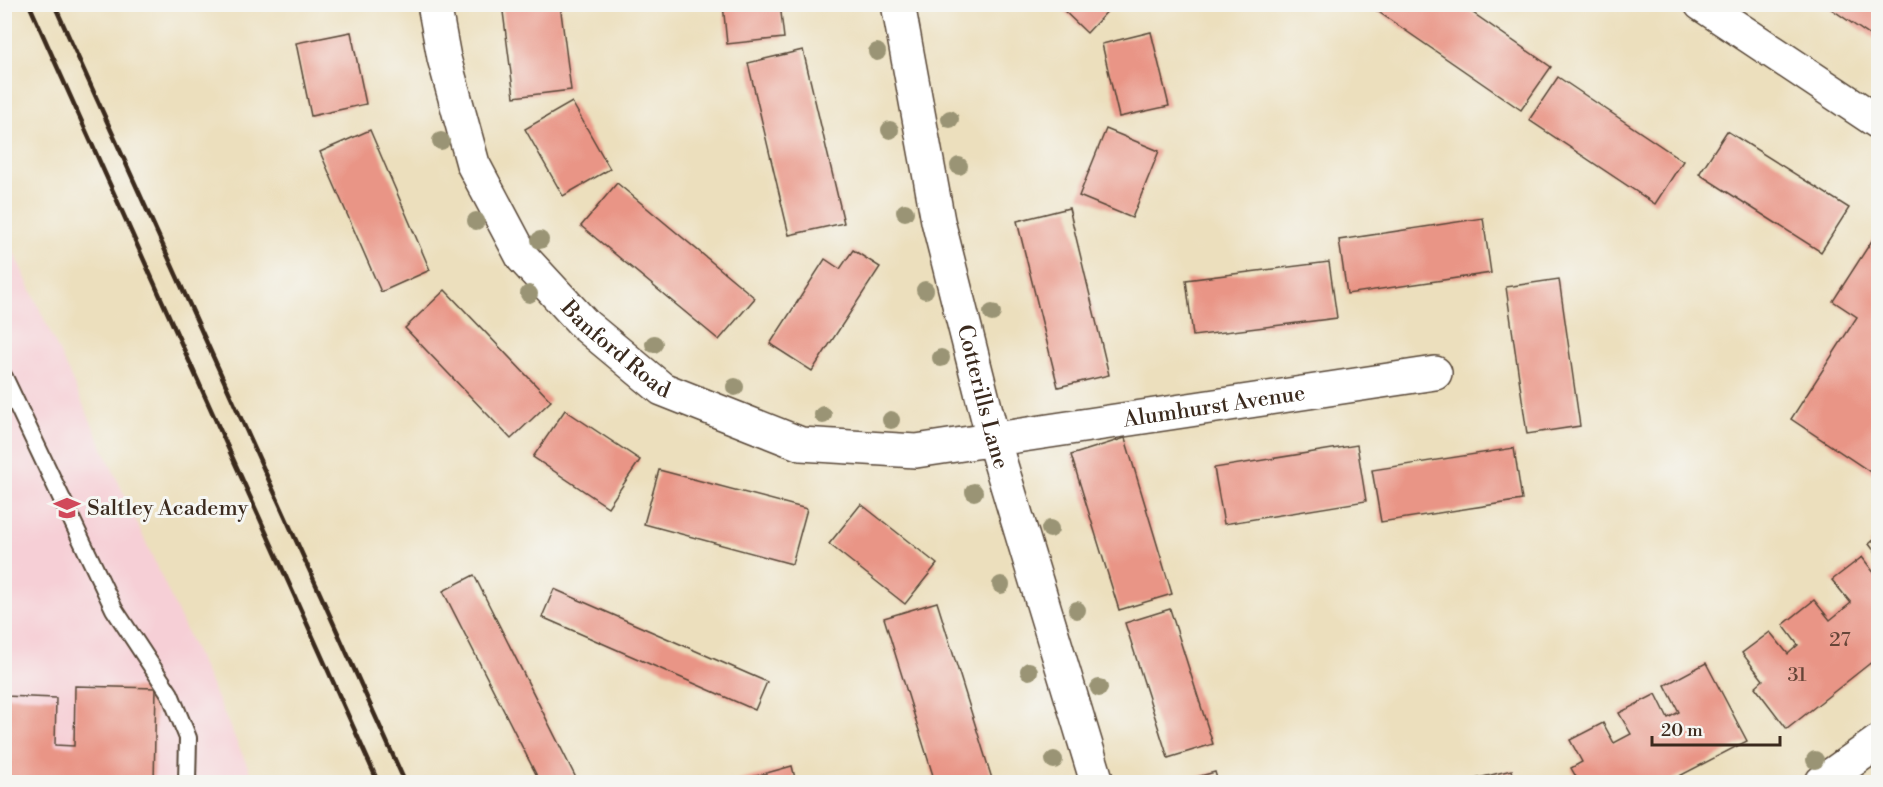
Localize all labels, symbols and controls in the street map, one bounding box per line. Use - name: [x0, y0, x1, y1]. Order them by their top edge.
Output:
- street label: Banford Road: [555, 294, 675, 405]
- street label: Cotterills Lane: [951, 322, 1015, 472]
- street label: Alumhurst Avenue: [1121, 379, 1307, 433]
- school or university icon: Saltley Academy: [52, 493, 82, 523]
- place label: Saltley Academy: [87, 495, 249, 522]
- house number: 27: [1829, 628, 1851, 653]
- house number: 31: [1787, 663, 1807, 688]
- scale bar: [1652, 709, 1780, 747]
- text: 20 m: [1661, 719, 1703, 742]

